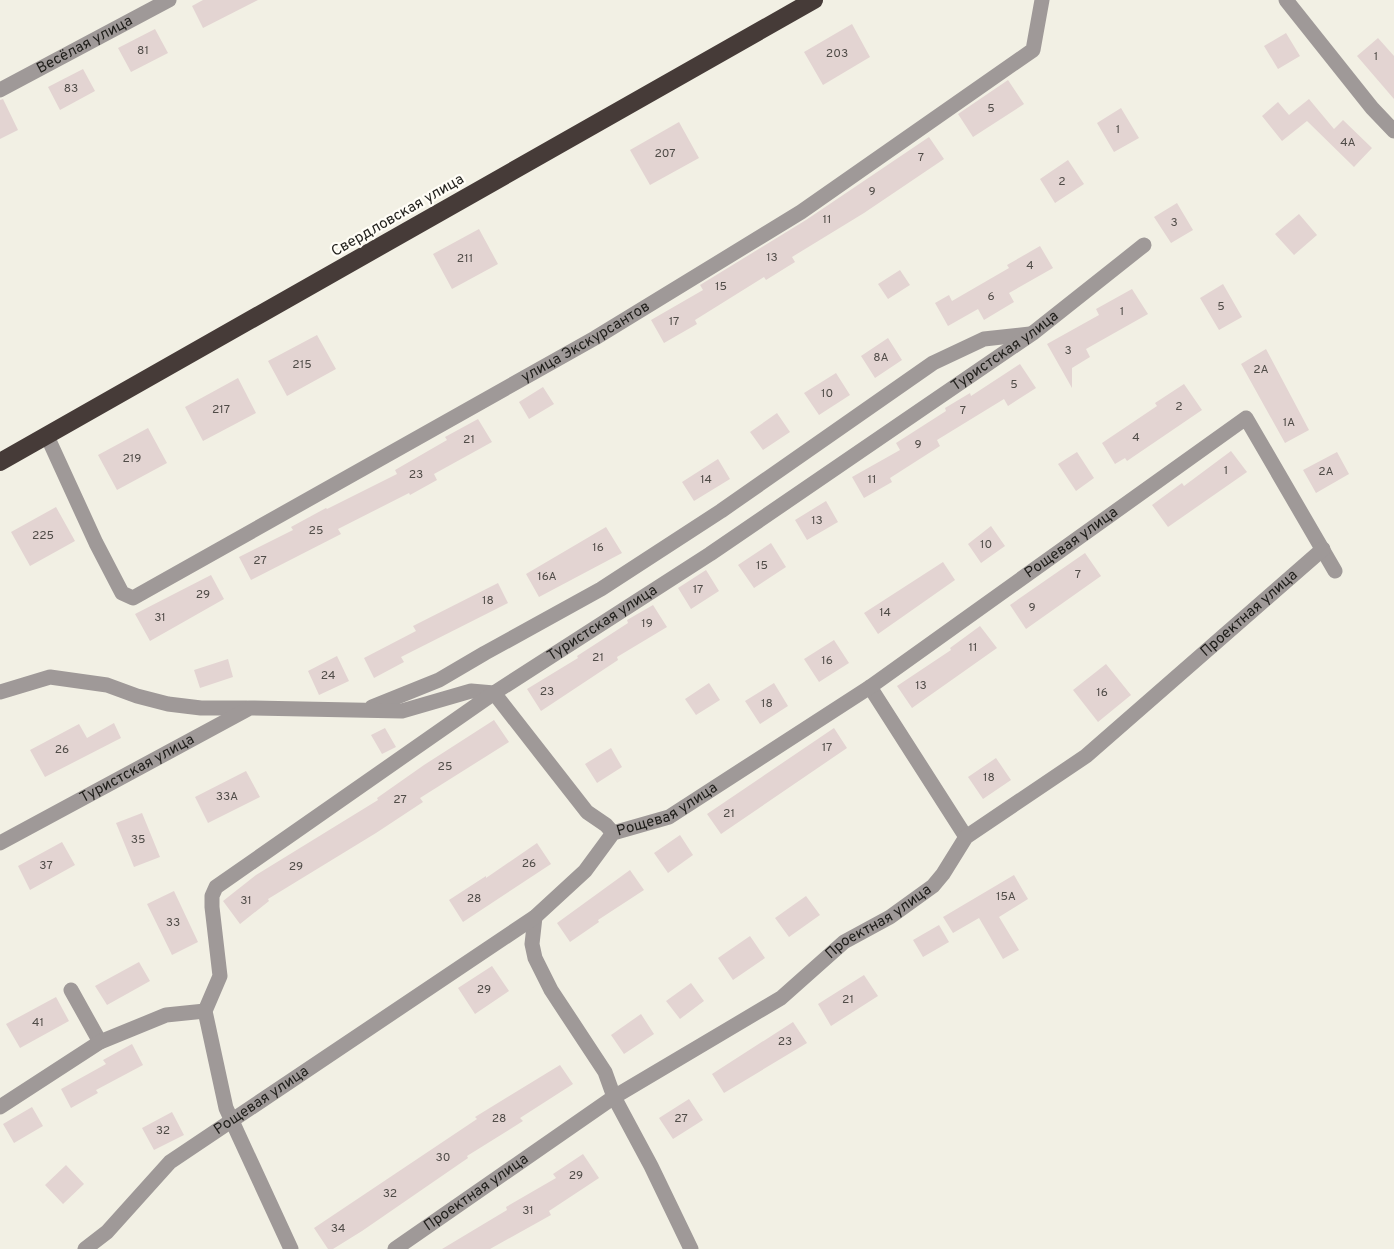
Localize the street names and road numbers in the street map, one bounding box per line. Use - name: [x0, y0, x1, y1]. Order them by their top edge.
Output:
- street label: Весёлая улица: [33, 11, 136, 78]
- street label: Свердловская улица: [328, 170, 468, 262]
- street label: улица Экскурсантов: [518, 297, 653, 387]
- street label: Туристская улица: [948, 307, 1063, 396]
- street label: Рощевая улица: [1021, 503, 1122, 583]
- street label: Проектная улица: [1197, 566, 1302, 661]
- street label: Туристская улица: [544, 581, 661, 666]
- street label: Туристская улица: [77, 730, 198, 808]
- street label: Рощевая улица: [614, 778, 721, 841]
- street label: Проектная улица: [822, 881, 935, 963]
- street label: Рощевая улица: [210, 1062, 313, 1139]
- street label: Проектная улица: [420, 1150, 532, 1235]

